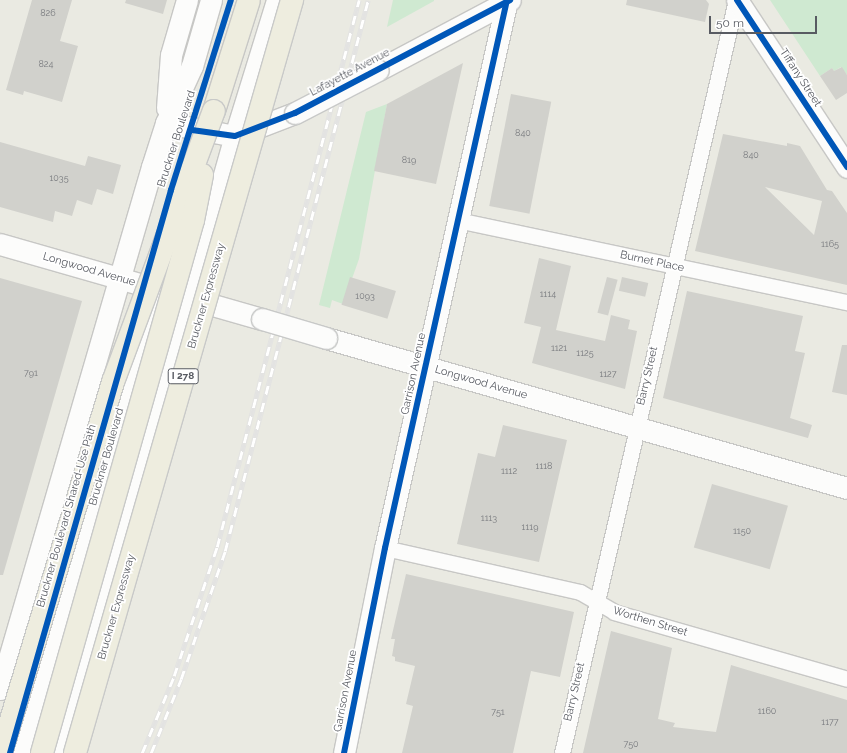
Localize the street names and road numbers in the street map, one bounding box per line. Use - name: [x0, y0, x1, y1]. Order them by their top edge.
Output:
- street label: Lafayette Avenue: [308, 46, 392, 100]
- street label: Tiffany Street: [776, 46, 824, 110]
- street label: Bruckner Boulevard: [155, 89, 199, 189]
- street label: Bruckner Expressway: [186, 242, 228, 350]
- street label: Burnet Place: [619, 249, 685, 275]
- street label: Longwood Avenue: [41, 250, 137, 290]
- street label: Garrison Avenue: [399, 332, 429, 416]
- street label: Barry Street: [635, 345, 661, 407]
- street label: Longwood Avenue: [433, 363, 529, 403]
- road number: I 278: [167, 368, 199, 384]
- street label: Bruckner Boulevard: [87, 407, 127, 507]
- street label: Bruckner Boulevard Shared-Use Path: [34, 423, 100, 609]
- street label: Bruckner Expressway: [96, 553, 138, 661]
- street label: Worthen Street: [611, 604, 689, 640]
- street label: Garrison Avenue: [332, 649, 360, 733]
- street label: Barry Street: [562, 661, 588, 723]

